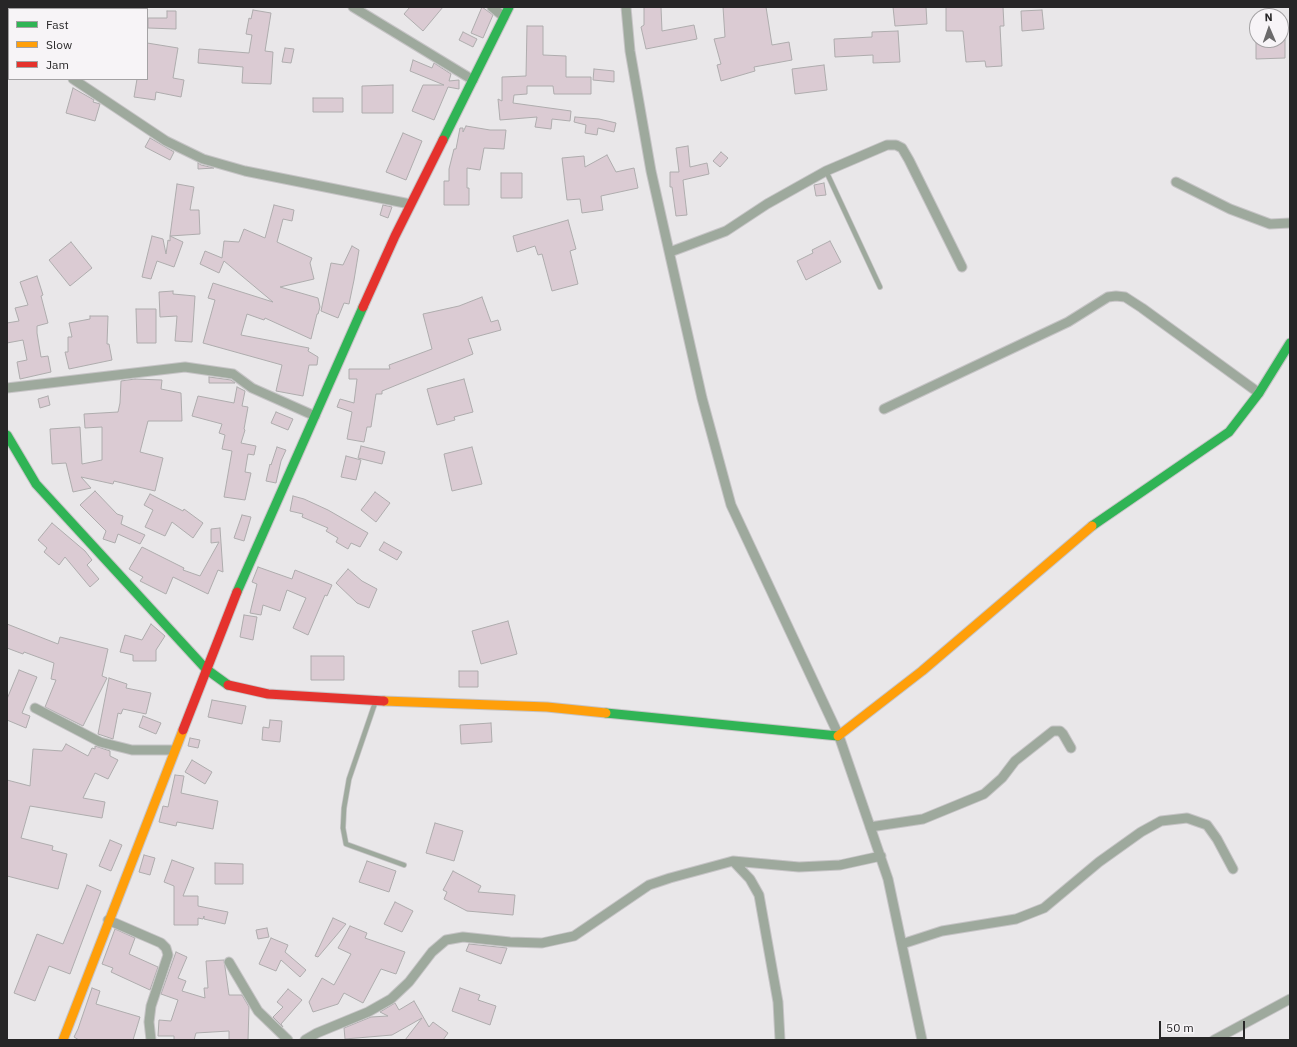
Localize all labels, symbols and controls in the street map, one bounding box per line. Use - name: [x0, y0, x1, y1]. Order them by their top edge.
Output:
- legend: [8, 8, 148, 80]
- north arrow: [1249, 8, 1289, 48]
- text: N: [1264, 10, 1273, 24]
- text: Fast: [46, 17, 69, 32]
- text: Slow: [46, 37, 72, 52]
- text: Jam: [46, 57, 69, 72]
- scale bar: [1161, 1013, 1247, 1039]
- text: 50 m: [1166, 1020, 1194, 1035]

